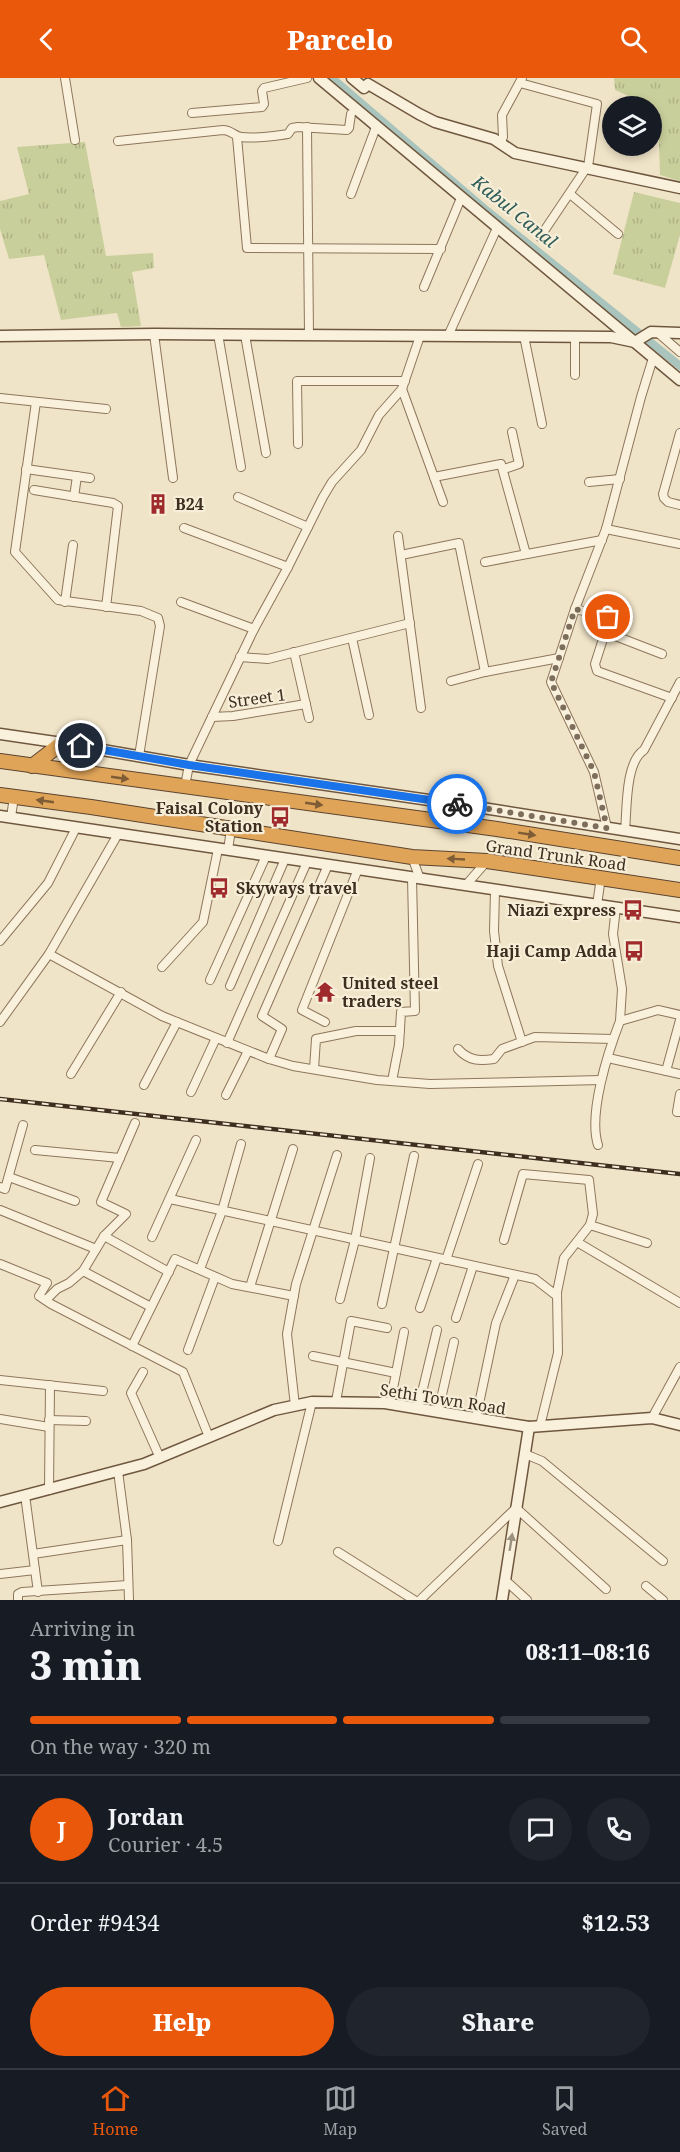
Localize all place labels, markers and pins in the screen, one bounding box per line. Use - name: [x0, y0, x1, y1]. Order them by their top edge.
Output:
- building icon: B24: [146, 492, 170, 516]
- place label: B24: [175, 493, 204, 515]
- pin: [582, 591, 633, 642]
- pin: [55, 720, 106, 771]
- place label: Faisal Colony Station: [156, 797, 264, 837]
- bus stop icon: Faisal Colony Station: [268, 805, 292, 829]
- bus stop icon: Skyways travel: [207, 876, 231, 900]
- place label: Skyways travel: [236, 877, 358, 899]
- bus stop icon: Niazi express: [621, 898, 645, 922]
- place label: Niazi express: [507, 899, 616, 921]
- bus stop icon: Haji Camp Adda: [622, 939, 646, 963]
- place label: Haji Camp Adda: [486, 940, 617, 962]
- place label: United steel traders: [342, 972, 439, 1012]
- temple icon: United steel traders: [313, 980, 337, 1004]

